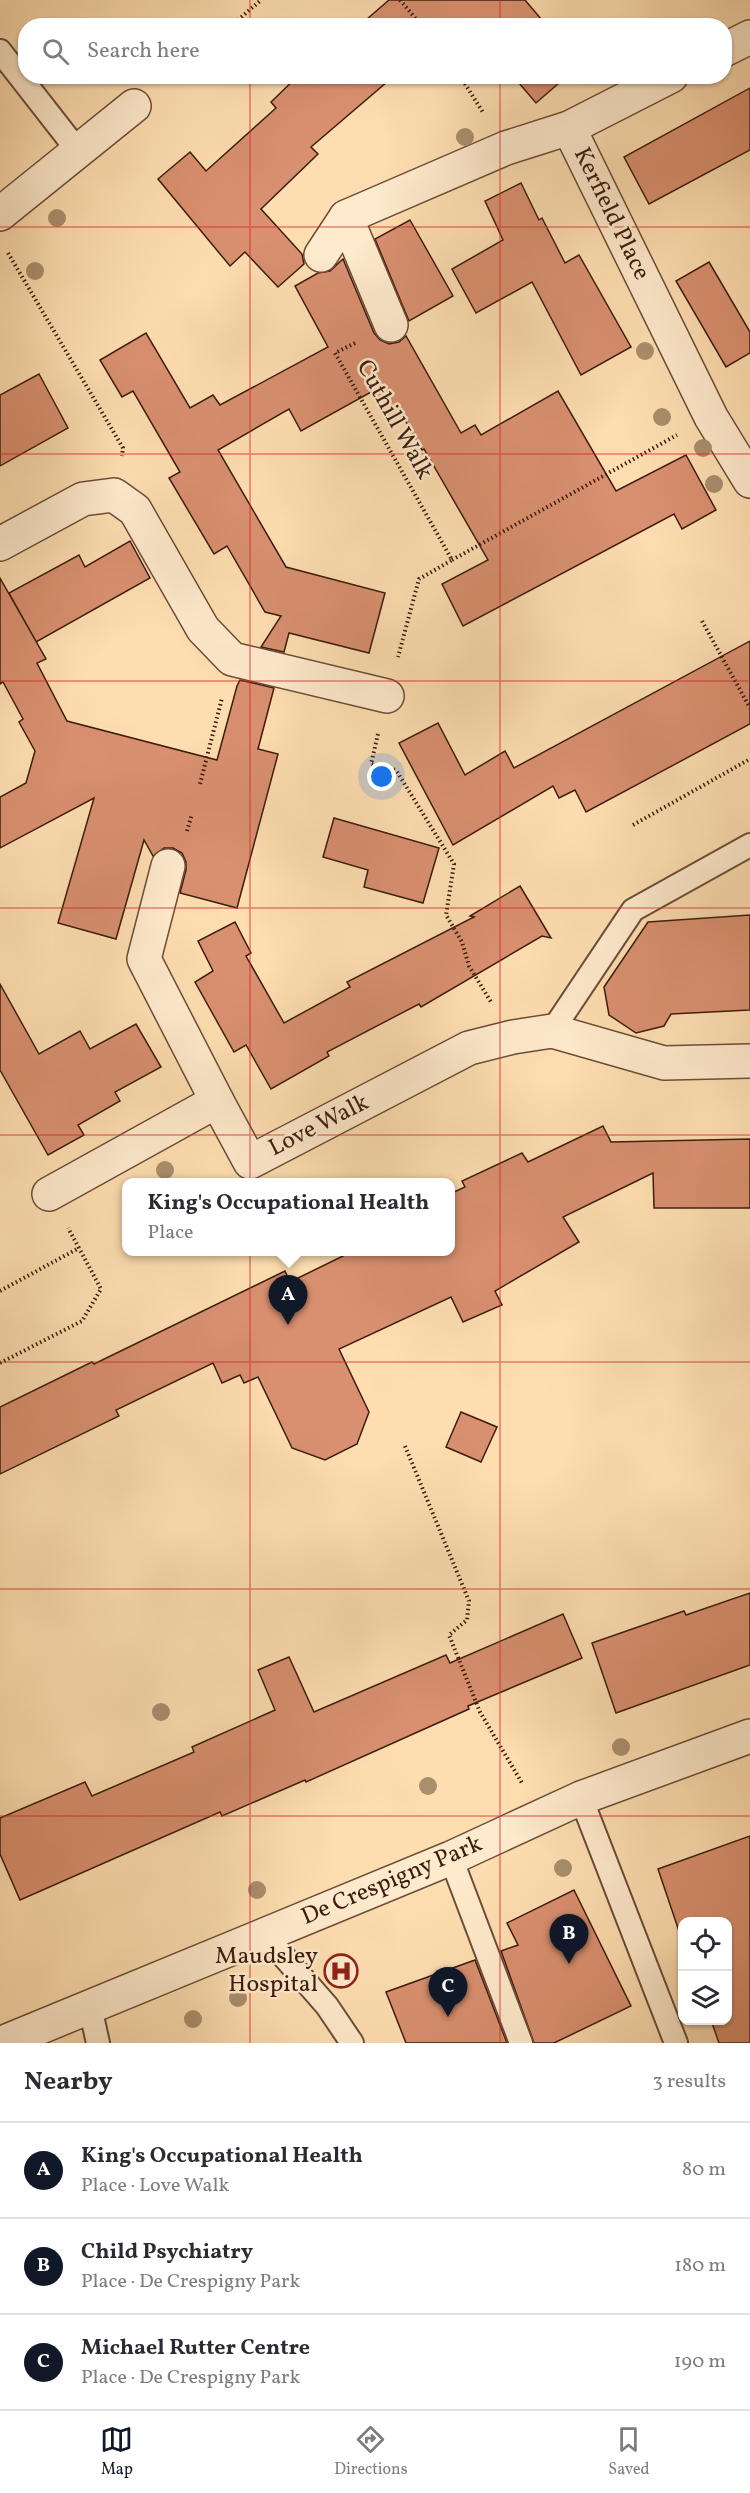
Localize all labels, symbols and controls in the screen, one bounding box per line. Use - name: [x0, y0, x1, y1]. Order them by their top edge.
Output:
- search box: [18, 18, 732, 84]
- icon: search: [39, 35, 72, 68]
- text: Search here: [87, 36, 200, 67]
- street label: Kerfield Place: [564, 142, 658, 286]
- street label: Cuthill Walk: [347, 354, 441, 486]
- your location: [367, 762, 396, 791]
- street label: Love Walk: [263, 1086, 375, 1166]
- popup: [122, 1178, 455, 1256]
- text: King's Occupational Health: [148, 1188, 429, 1219]
- text: Place: [148, 1219, 194, 1247]
- pin: A: [268, 1276, 308, 1325]
- street label: De Crespigny Park: [296, 1827, 488, 1935]
- pin: B: [550, 1914, 588, 1964]
- map controls: [678, 1917, 732, 2025]
- button: locate: [678, 1917, 732, 1971]
- place label: Maudsley Hospital: [215, 1940, 318, 2002]
- hospital icon: Maudsley Hospital: [323, 1953, 359, 1989]
- pin: C: [428, 1968, 468, 2017]
- button: layers: [678, 1971, 732, 2025]
- text: Nearby: [24, 2064, 113, 2100]
- text: 3 results: [652, 2068, 726, 2096]
- text: King's Occupational Health: [81, 2141, 363, 2172]
- text: A: [36, 2156, 51, 2184]
- text: 80 m: [682, 2156, 726, 2184]
- text: Place · Love Walk: [81, 2172, 229, 2200]
- text: Child Psychiatry: [81, 2237, 253, 2268]
- text: B: [37, 2252, 50, 2280]
- text: 180 m: [674, 2252, 726, 2280]
- text: Place · De Crespigny Park: [81, 2268, 300, 2296]
- text: Michael Rutter Centre: [81, 2333, 310, 2364]
- text: C: [37, 2348, 50, 2376]
- text: 190 m: [674, 2348, 726, 2376]
- text: Place · De Crespigny Park: [81, 2364, 300, 2392]
- tab: Map: [100, 2423, 133, 2481]
- tab: Directions: [334, 2423, 408, 2481]
- tab: Saved: [608, 2423, 650, 2481]

